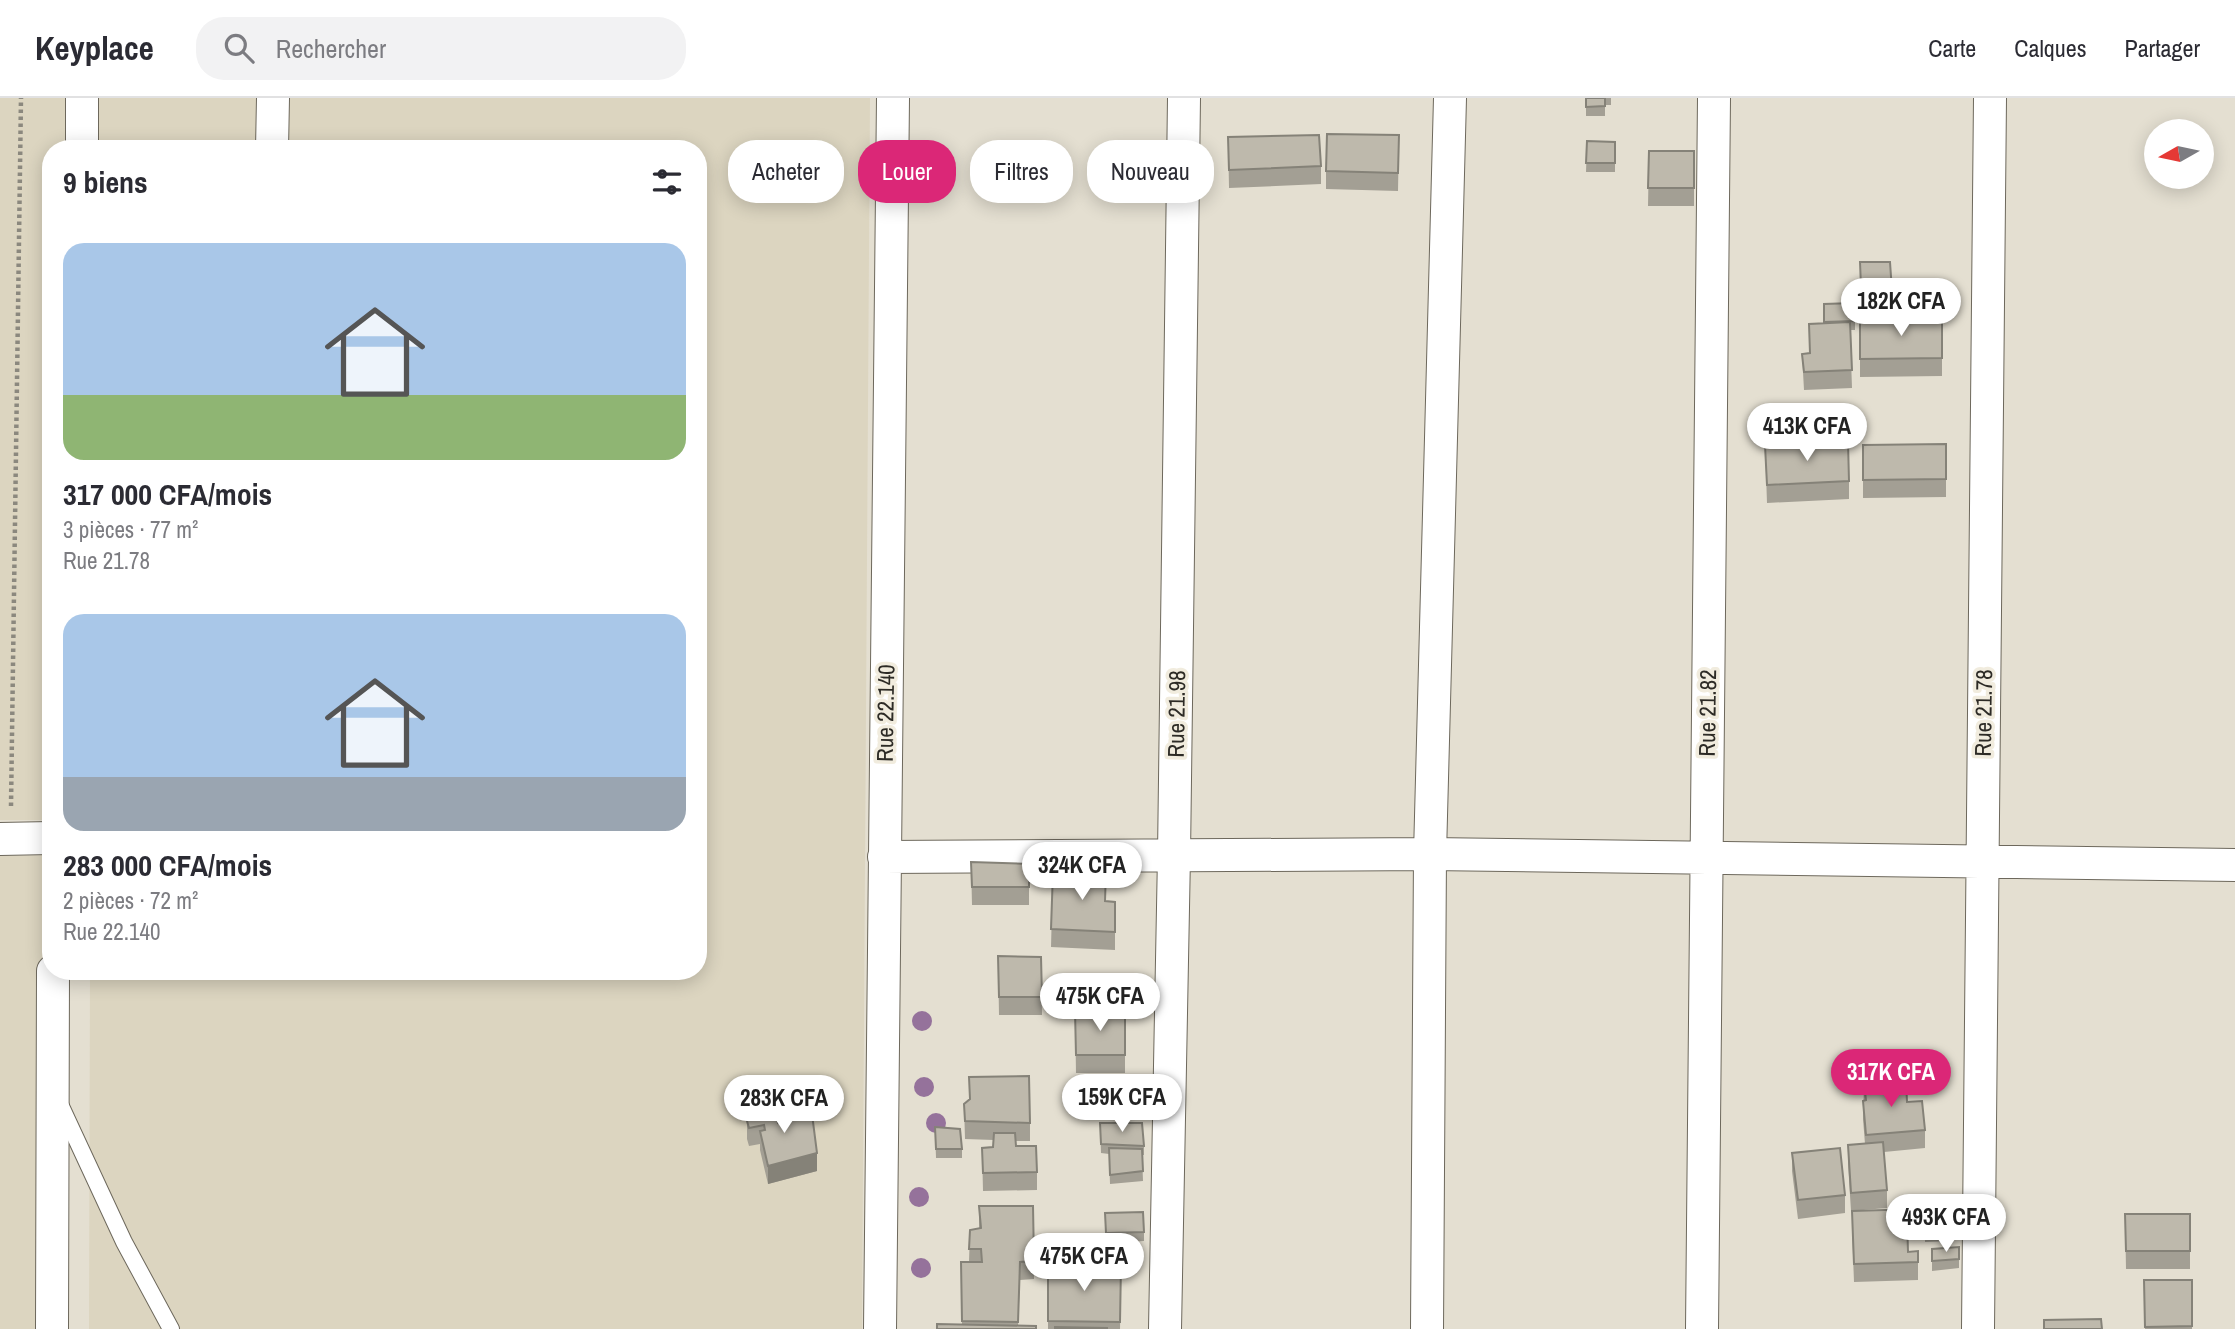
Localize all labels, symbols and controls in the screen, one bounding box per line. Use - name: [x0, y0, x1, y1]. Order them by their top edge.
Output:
- search box: [196, 17, 686, 80]
- text: Keyplace: [35, 26, 154, 70]
- icon: search: [220, 29, 258, 67]
- text: Rechercher: [276, 31, 386, 66]
- text: Carte: [1928, 32, 1976, 64]
- text: Calques: [2014, 32, 2087, 64]
- text: Partager: [2125, 32, 2200, 64]
- north arrow: [2144, 119, 2214, 189]
- map controls: [2144, 119, 2214, 189]
- chip: Acheter: [728, 140, 844, 203]
- chip: Louer: [858, 140, 956, 203]
- chip: Filtres: [970, 140, 1073, 203]
- chip: Nouveau: [1087, 140, 1214, 203]
- text: 9 biens: [63, 162, 148, 202]
- icon: filters: [648, 163, 686, 201]
- pin: 182K CFA: [1829, 278, 1973, 338]
- text: 182K CFA: [1857, 285, 1945, 316]
- icon: home: [312, 289, 438, 415]
- pin: 413K CFA: [1735, 404, 1879, 463]
- text: 413K CFA: [1763, 410, 1851, 441]
- text: 317 000 CFA/mois: [63, 474, 272, 514]
- text: 3 pièces · 77 m²: [63, 514, 198, 545]
- text: Rue 21.78: [63, 545, 150, 576]
- icon: home: [312, 660, 438, 786]
- street label: Rue 22.140: [869, 664, 901, 762]
- street label: Rue 21.82: [1691, 669, 1723, 757]
- street label: Rue 21.78: [1967, 669, 1999, 757]
- street label: Rue 21.98: [1160, 670, 1192, 758]
- pin: 324K CFA: [1010, 842, 1154, 902]
- text: 283 000 CFA/mois: [63, 845, 272, 885]
- text: 324K CFA: [1038, 849, 1126, 880]
- text: 2 pièces · 72 m²: [63, 885, 198, 916]
- text: Rue 22.140: [63, 916, 161, 947]
- pin: 475K CFA: [1028, 974, 1172, 1033]
- text: 475K CFA: [1056, 980, 1144, 1011]
- pin: 317K CFA: [1819, 1049, 1963, 1109]
- text: 317K CFA: [1847, 1056, 1935, 1087]
- pin: 159K CFA: [1050, 1074, 1194, 1134]
- pin: 283K CFA: [712, 1076, 856, 1135]
- text: 159K CFA: [1078, 1081, 1166, 1112]
- text: 283K CFA: [740, 1082, 828, 1113]
- pin: 493K CFA: [1874, 1194, 2018, 1254]
- text: 493K CFA: [1902, 1201, 1990, 1232]
- pin: 475K CFA: [1012, 1234, 1156, 1293]
- text: 475K CFA: [1040, 1240, 1128, 1271]

